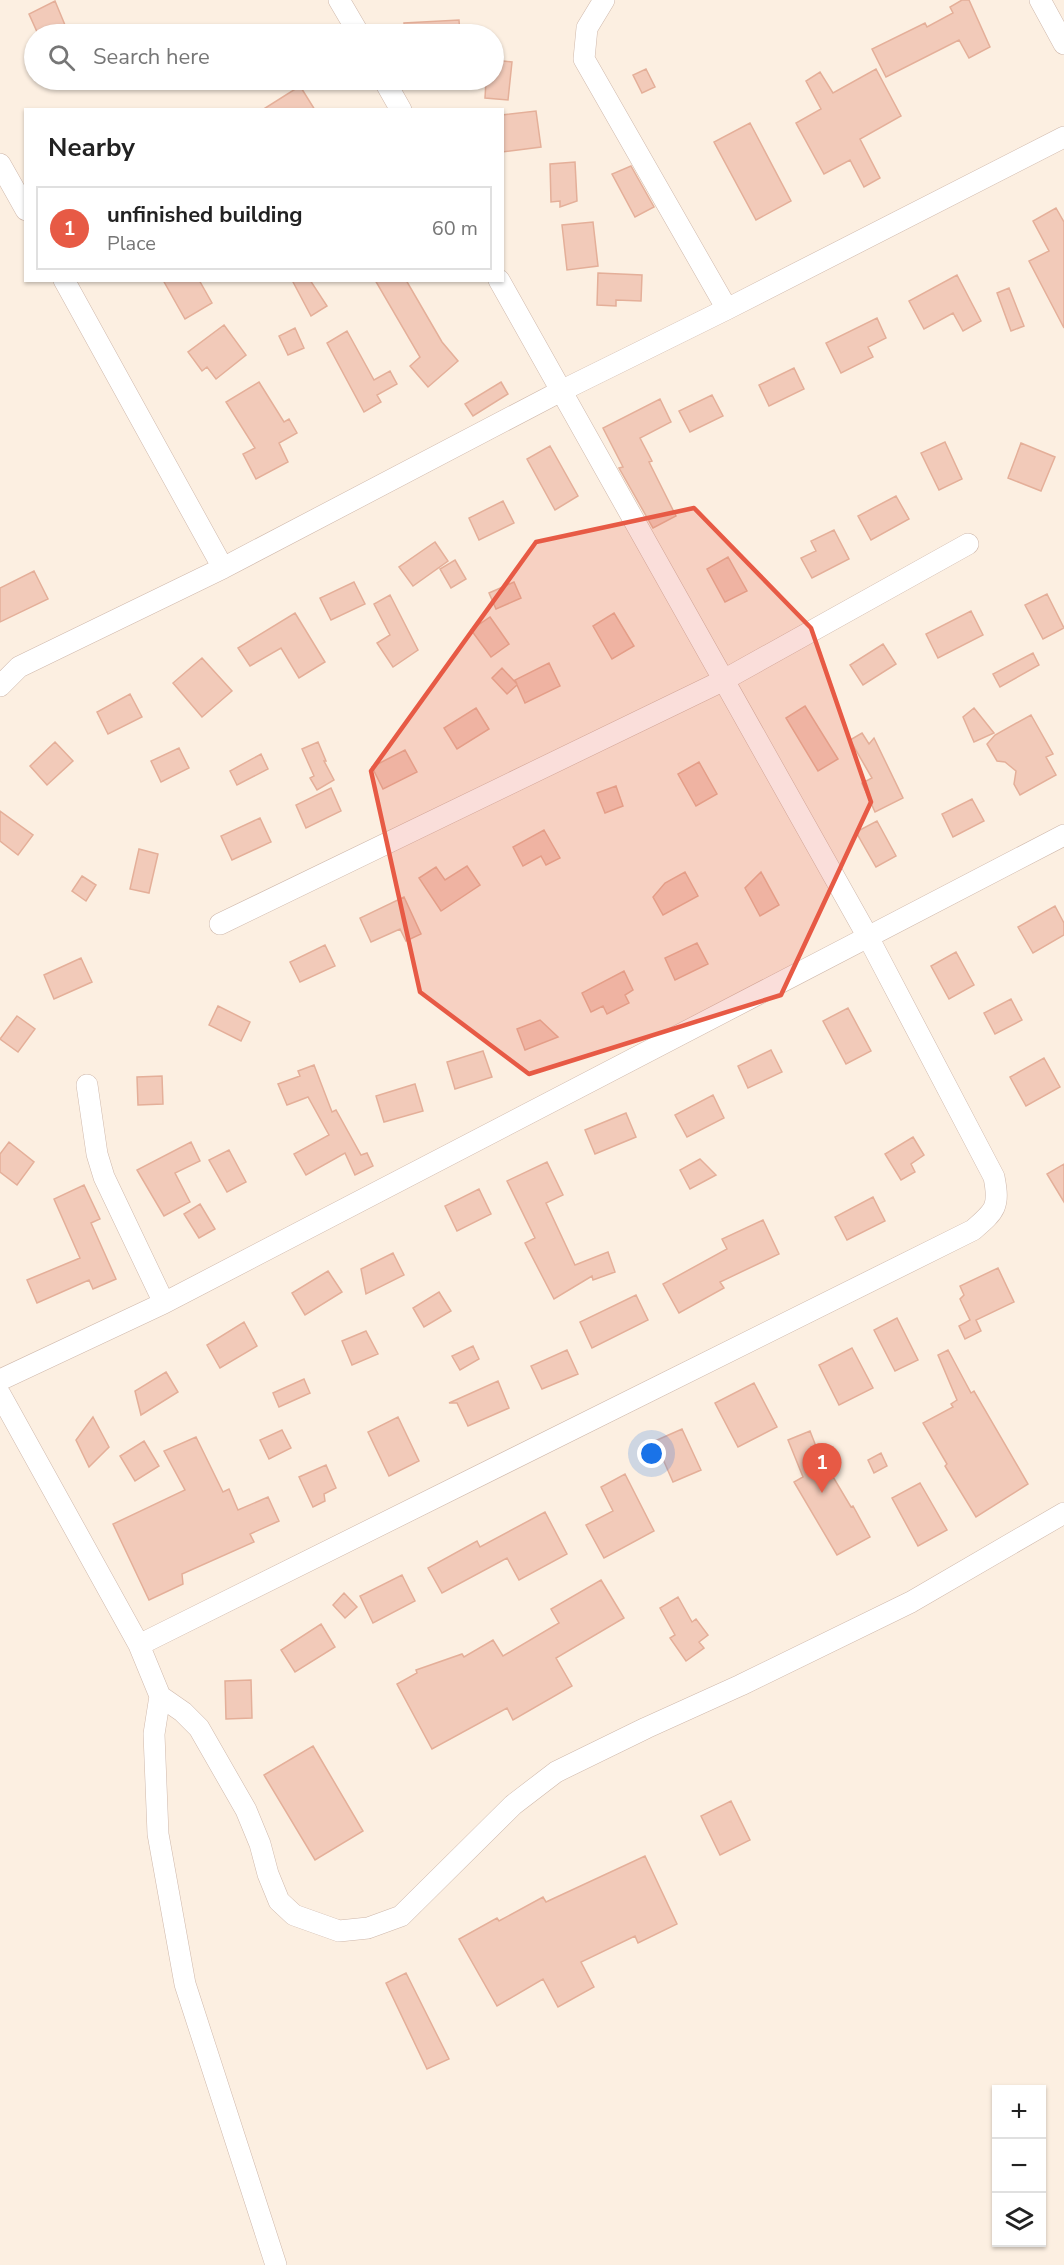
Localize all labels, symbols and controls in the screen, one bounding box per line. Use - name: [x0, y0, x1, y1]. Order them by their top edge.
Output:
- search box: [24, 24, 504, 90]
- icon: search: [45, 41, 78, 74]
- text: Search here: [93, 42, 210, 72]
- text: Nearby: [48, 130, 135, 165]
- text: unfinished building: [107, 200, 303, 230]
- text: 1: [64, 215, 76, 242]
- text: 60 m: [432, 215, 478, 242]
- text: Place: [107, 230, 156, 257]
- your location: [637, 1439, 666, 1468]
- pin: 1: [802, 1444, 842, 1493]
- map controls: [992, 2085, 1046, 2247]
- button: +: [992, 2085, 1046, 2139]
- button: −: [992, 2139, 1046, 2193]
- button: layers: [992, 2193, 1046, 2247]

